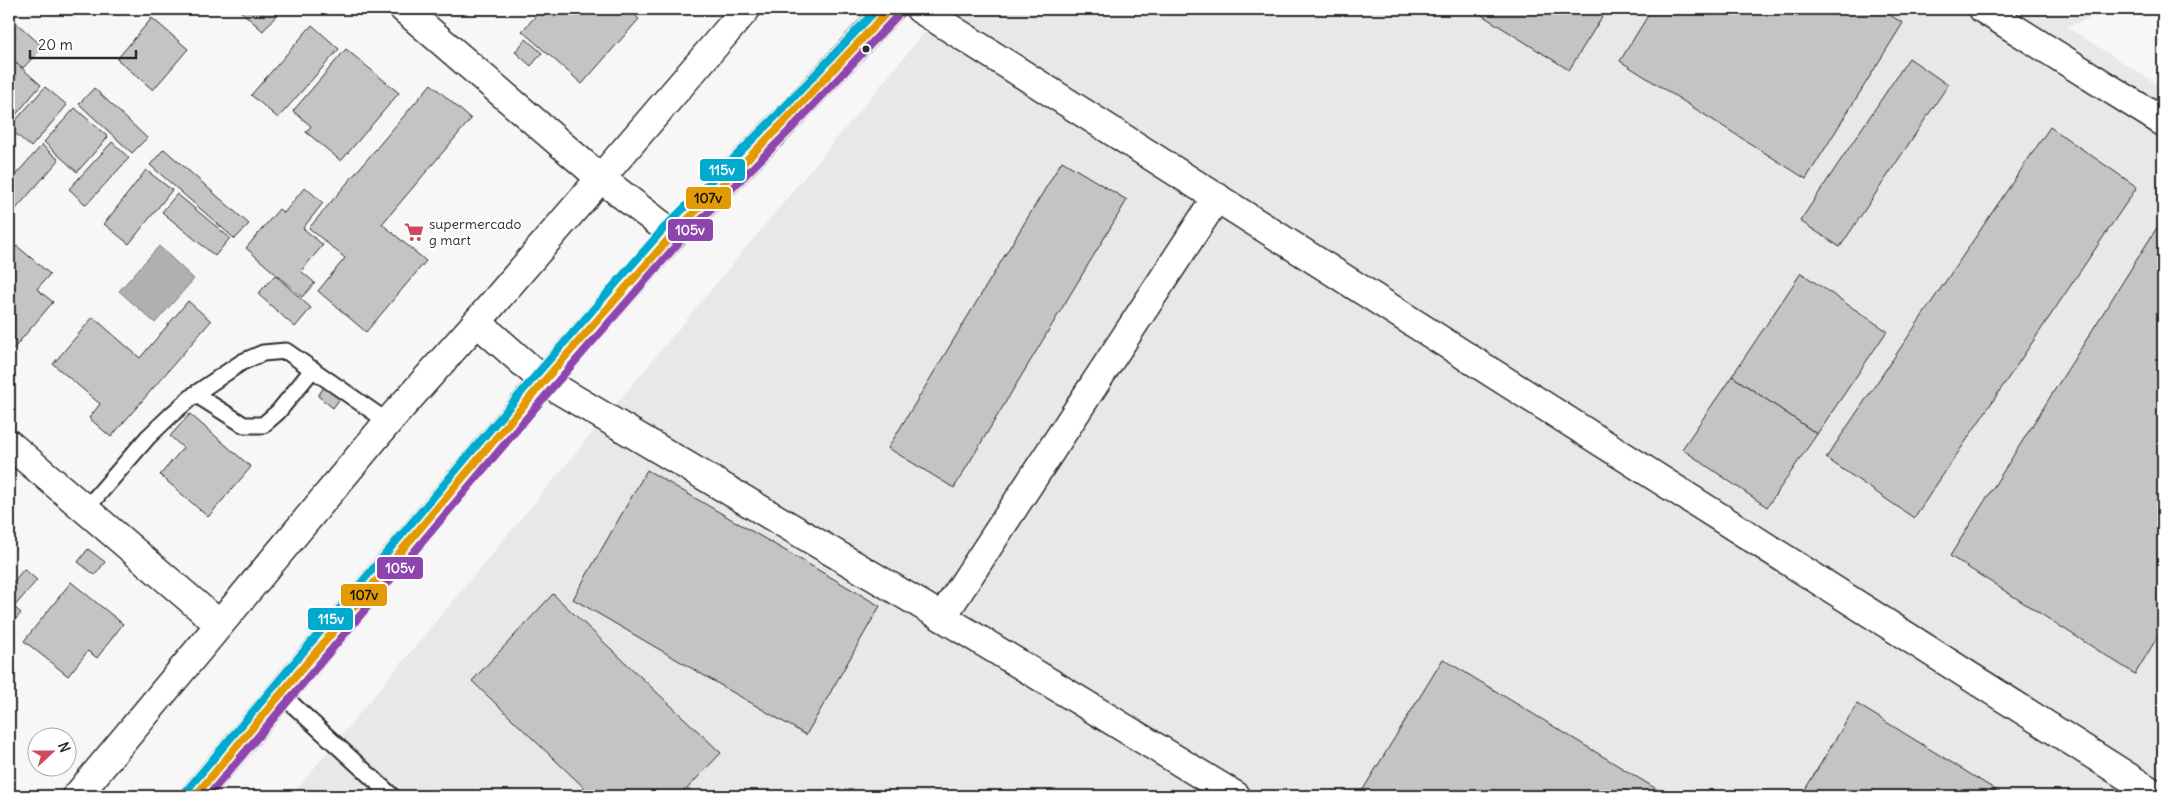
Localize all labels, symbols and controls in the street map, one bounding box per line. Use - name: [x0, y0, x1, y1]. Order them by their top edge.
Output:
- scale bar: [30, 28, 136, 60]
- text: 20 m: [38, 35, 73, 54]
- unlabelled marker: [861, 44, 871, 54]
- line badge: 115v: [699, 158, 746, 182]
- text: 115v: [709, 161, 735, 179]
- line badge: 107v: [685, 186, 732, 210]
- text: 107v: [694, 189, 722, 207]
- place label: supermercado g mart: [429, 215, 521, 249]
- line badge: 105v: [667, 218, 714, 242]
- supermarket icon: supermercado g mart: [403, 221, 425, 243]
- text: 105v: [675, 221, 705, 239]
- line badge: 105v: [376, 556, 424, 580]
- text: 105v: [385, 559, 415, 577]
- line badge: 107v: [340, 583, 388, 607]
- text: 107v: [350, 586, 378, 604]
- line badge: 115v: [307, 607, 354, 631]
- text: 115v: [318, 610, 344, 628]
- north arrow: [28, 728, 78, 778]
- text: N: [54, 740, 74, 755]

